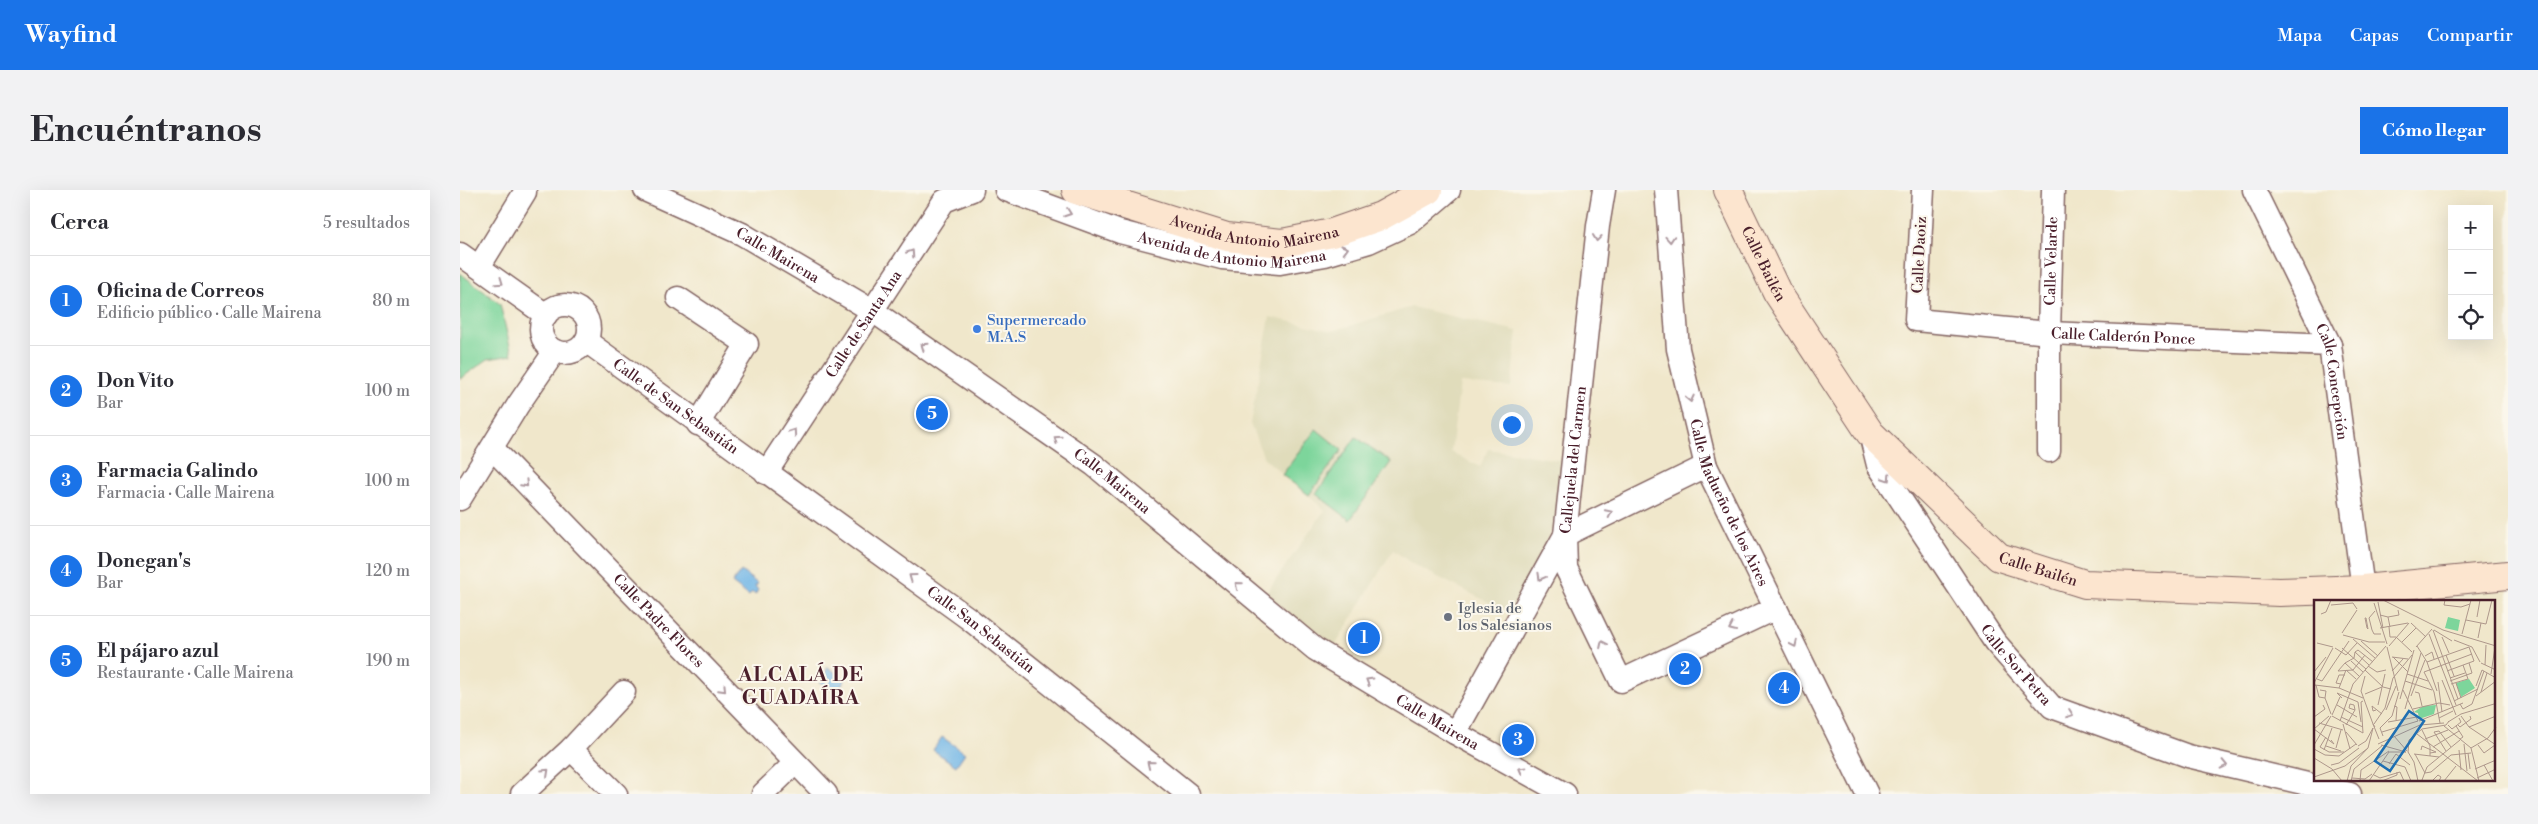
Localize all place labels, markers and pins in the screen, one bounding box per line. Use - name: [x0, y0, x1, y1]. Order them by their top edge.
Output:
- place label: Supermercado M.A.S: [987, 311, 1086, 347]
- marker: Supermercado M.A.S: [971, 323, 983, 335]
- pin: 5: [916, 395, 948, 433]
- place label: Iglesia de los Salesianos: [1458, 599, 1552, 635]
- marker: Iglesia de los Salesianos: [1442, 611, 1454, 623]
- pin: 1: [1348, 619, 1380, 657]
- pin: 2: [1669, 650, 1701, 688]
- pin: 4: [1768, 669, 1800, 707]
- pin: 3: [1502, 721, 1534, 759]

